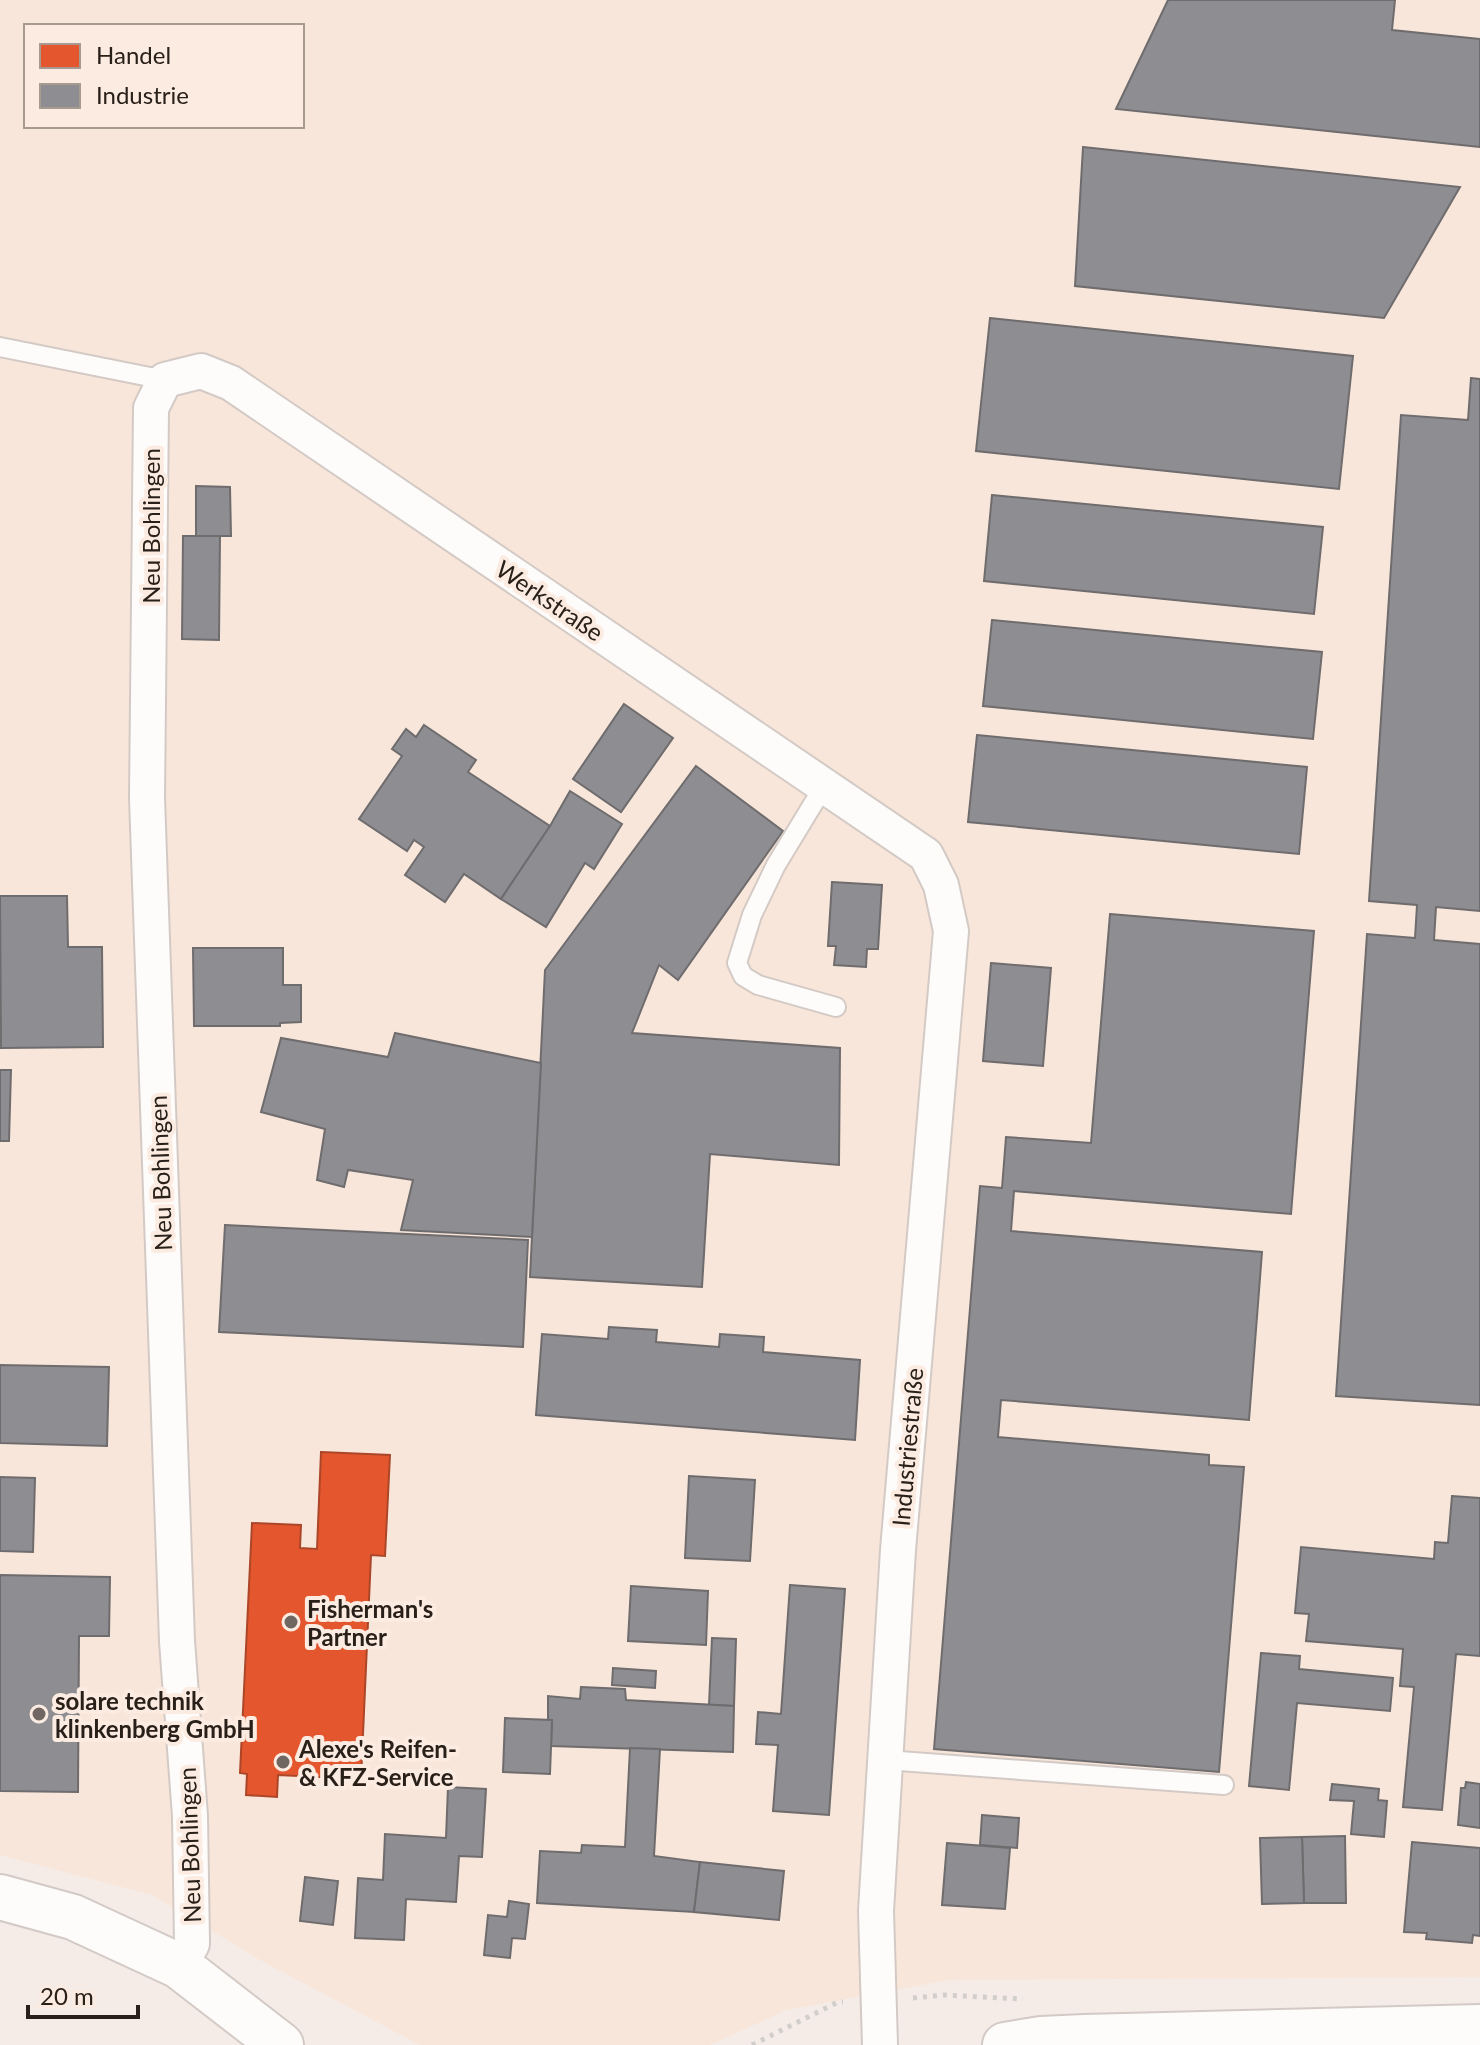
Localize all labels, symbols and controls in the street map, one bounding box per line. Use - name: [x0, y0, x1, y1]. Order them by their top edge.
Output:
- legend: [24, 24, 304, 128]
- text: Handel: [96, 40, 171, 69]
- text: Industrie: [96, 80, 189, 109]
- street label: Neu Bohlingen: [136, 448, 165, 604]
- street label: Werkstraße: [491, 554, 609, 646]
- street label: Neu Bohlingen: [143, 1095, 177, 1251]
- street label: Industriestraße: [886, 1367, 928, 1527]
- place label: Fisherman's Partner: [307, 1594, 433, 1651]
- marker: Fisherman's Partner: [282, 1613, 300, 1631]
- place label: solare technik klinkenberg GmbH: [55, 1686, 255, 1743]
- marker: solare technik klinkenberg GmbH: [30, 1705, 48, 1723]
- place label: Alexe's Reifen- & KFZ-Service: [298, 1734, 457, 1791]
- marker: Alexe's Reifen- & KFZ-Service: [274, 1753, 292, 1771]
- street label: Neu Bohlingen: [172, 1767, 206, 1923]
- scale bar: [28, 1969, 138, 2019]
- text: 20 m: [40, 1981, 94, 2010]

